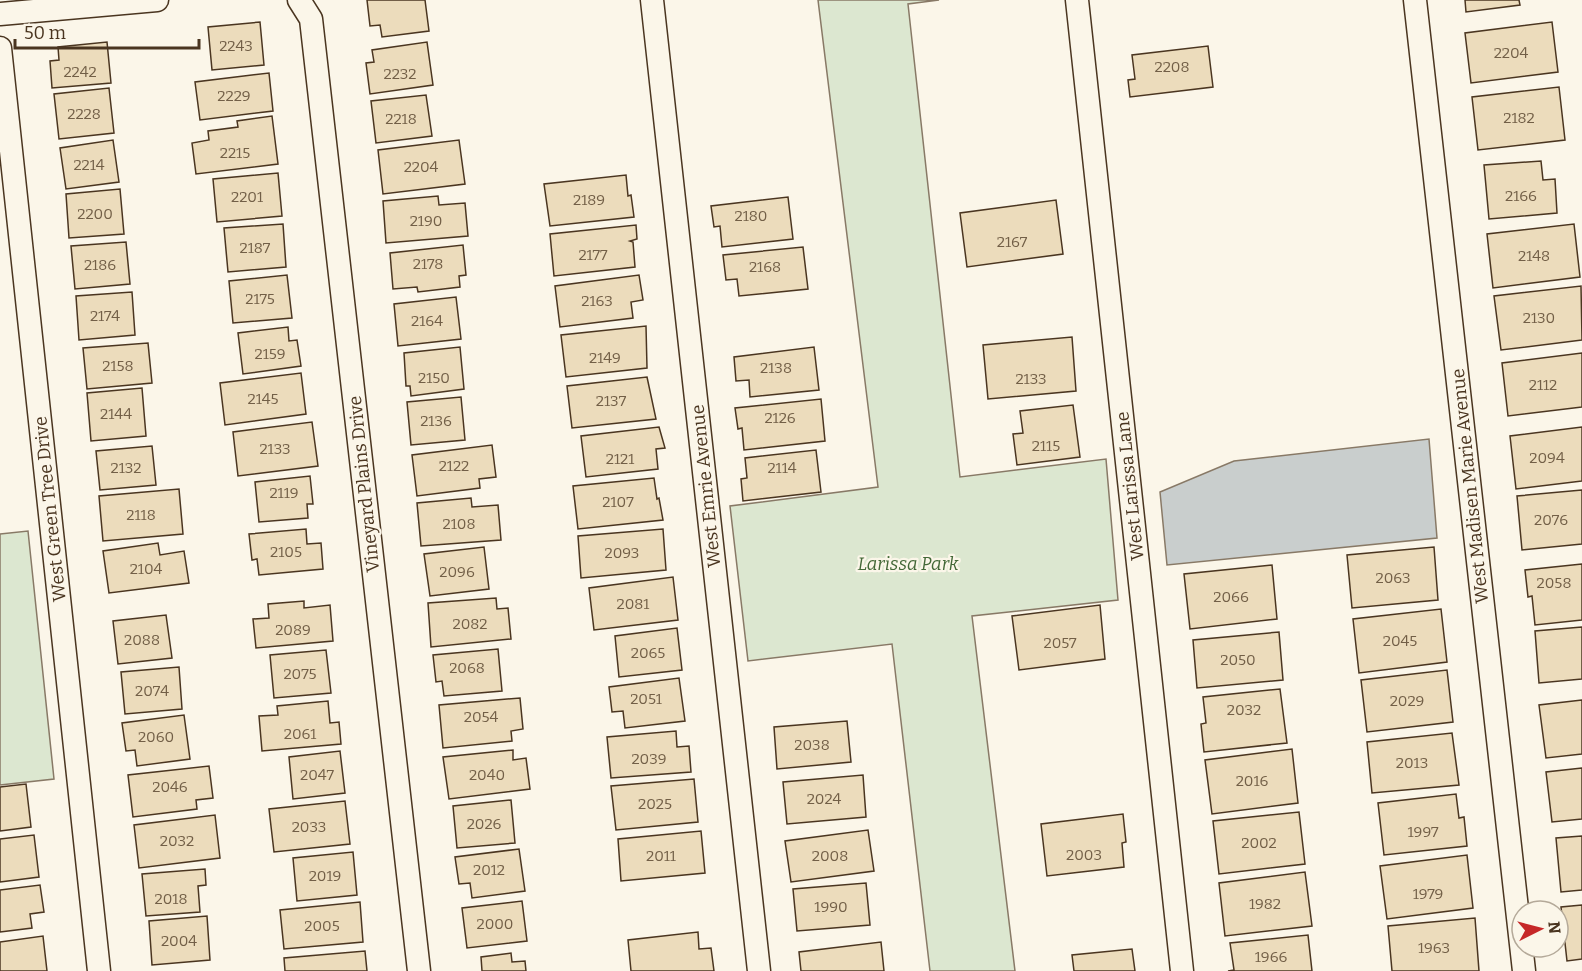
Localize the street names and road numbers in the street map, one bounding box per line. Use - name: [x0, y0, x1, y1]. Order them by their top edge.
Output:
- street label: West Madisen Marie Avenue: [1447, 367, 1493, 605]
- street label: Vineyard Plains Drive: [344, 395, 384, 573]
- street label: West Emrie Avenue: [687, 403, 725, 569]
- street label: West Larissa Lane: [1111, 410, 1149, 562]
- street label: West Green Tree Drive: [29, 415, 71, 603]

